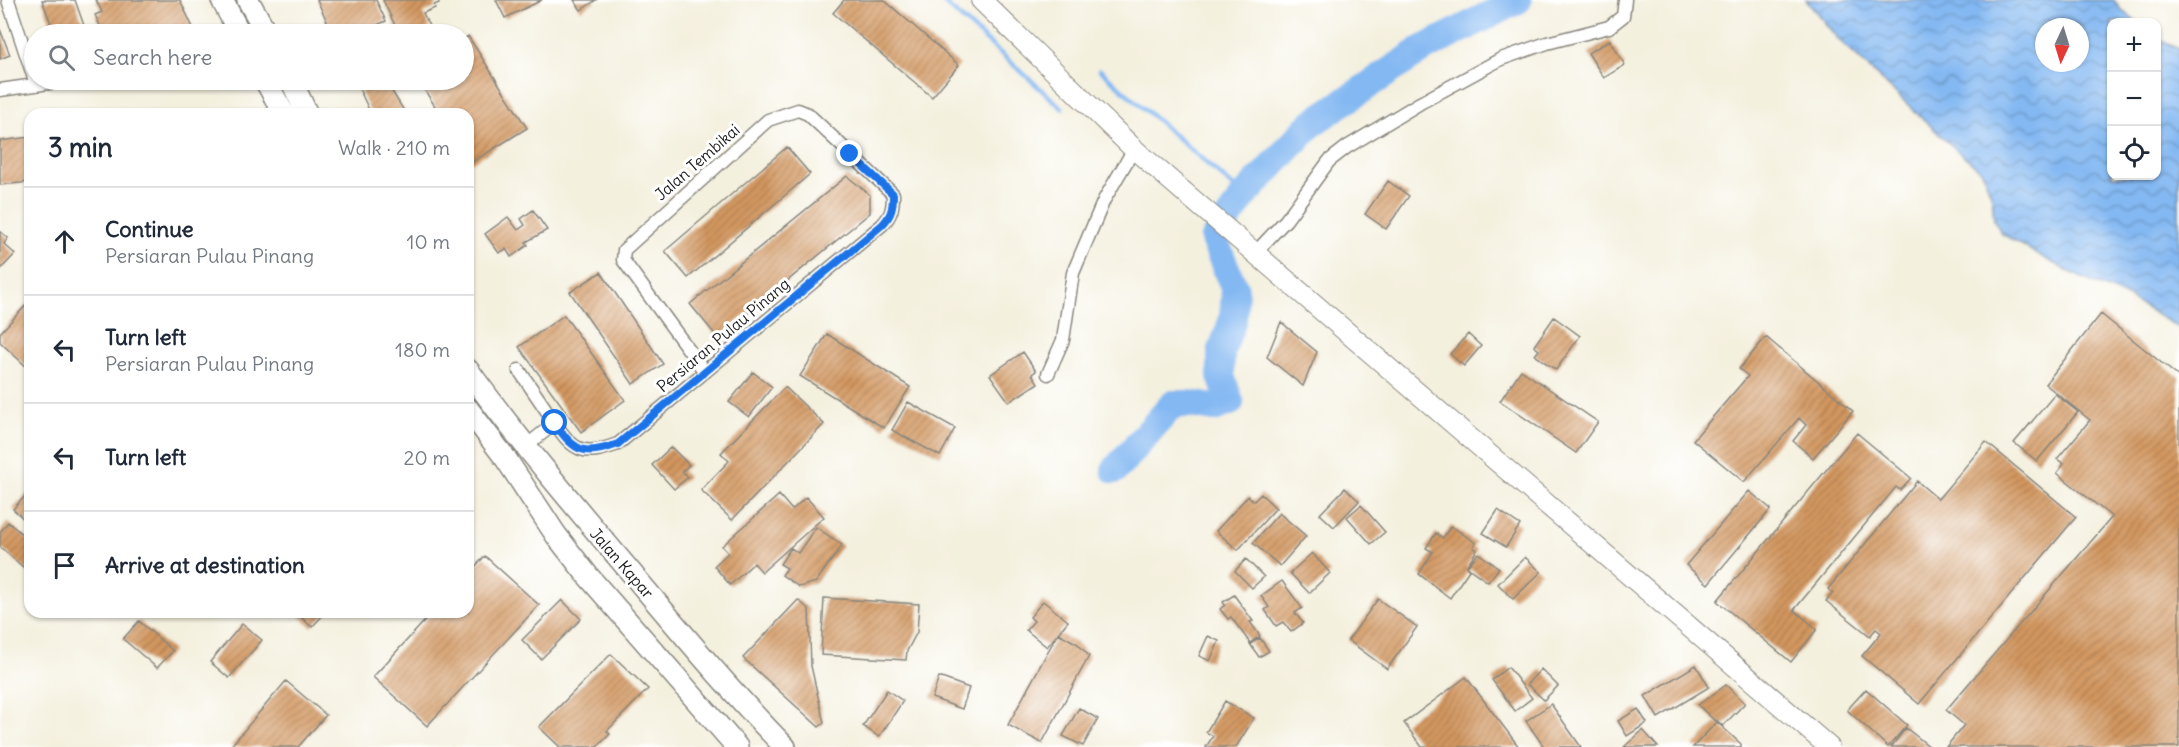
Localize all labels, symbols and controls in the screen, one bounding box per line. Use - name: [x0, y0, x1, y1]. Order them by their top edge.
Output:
- north arrow: [2035, 18, 2089, 72]
- map controls: [2107, 18, 2161, 180]
- button: +: [2107, 18, 2161, 72]
- search box: [24, 24, 474, 90]
- icon: search: [45, 41, 78, 74]
- text: Search here: [93, 43, 212, 71]
- button: −: [2107, 72, 2161, 126]
- street label: Jalan Tembikai: [650, 120, 744, 204]
- button: locate: [2107, 126, 2161, 180]
- text: 3 min: [48, 131, 113, 164]
- text: Walk · 210 m: [338, 135, 450, 160]
- route end: [836, 140, 862, 166]
- text: Continue: [105, 215, 194, 243]
- icon: ahead: [48, 225, 81, 258]
- text: 10 m: [407, 229, 450, 254]
- text: Persiaran Pulau Pinang: [105, 243, 314, 268]
- street label: Persiaran Pulau Pinang: [653, 274, 793, 396]
- text: Turn left: [105, 323, 186, 351]
- icon: left: [48, 333, 81, 366]
- text: 180 m: [395, 337, 450, 362]
- text: Persiaran Pulau Pinang: [105, 351, 314, 376]
- route start: [541, 409, 567, 435]
- icon: left: [48, 441, 81, 474]
- text: Turn left: [105, 443, 186, 471]
- text: 20 m: [404, 445, 450, 470]
- street label: Jalan Kapar: [586, 524, 658, 603]
- icon: arrive: [48, 549, 81, 582]
- text: Arrive at destination: [105, 551, 305, 579]

